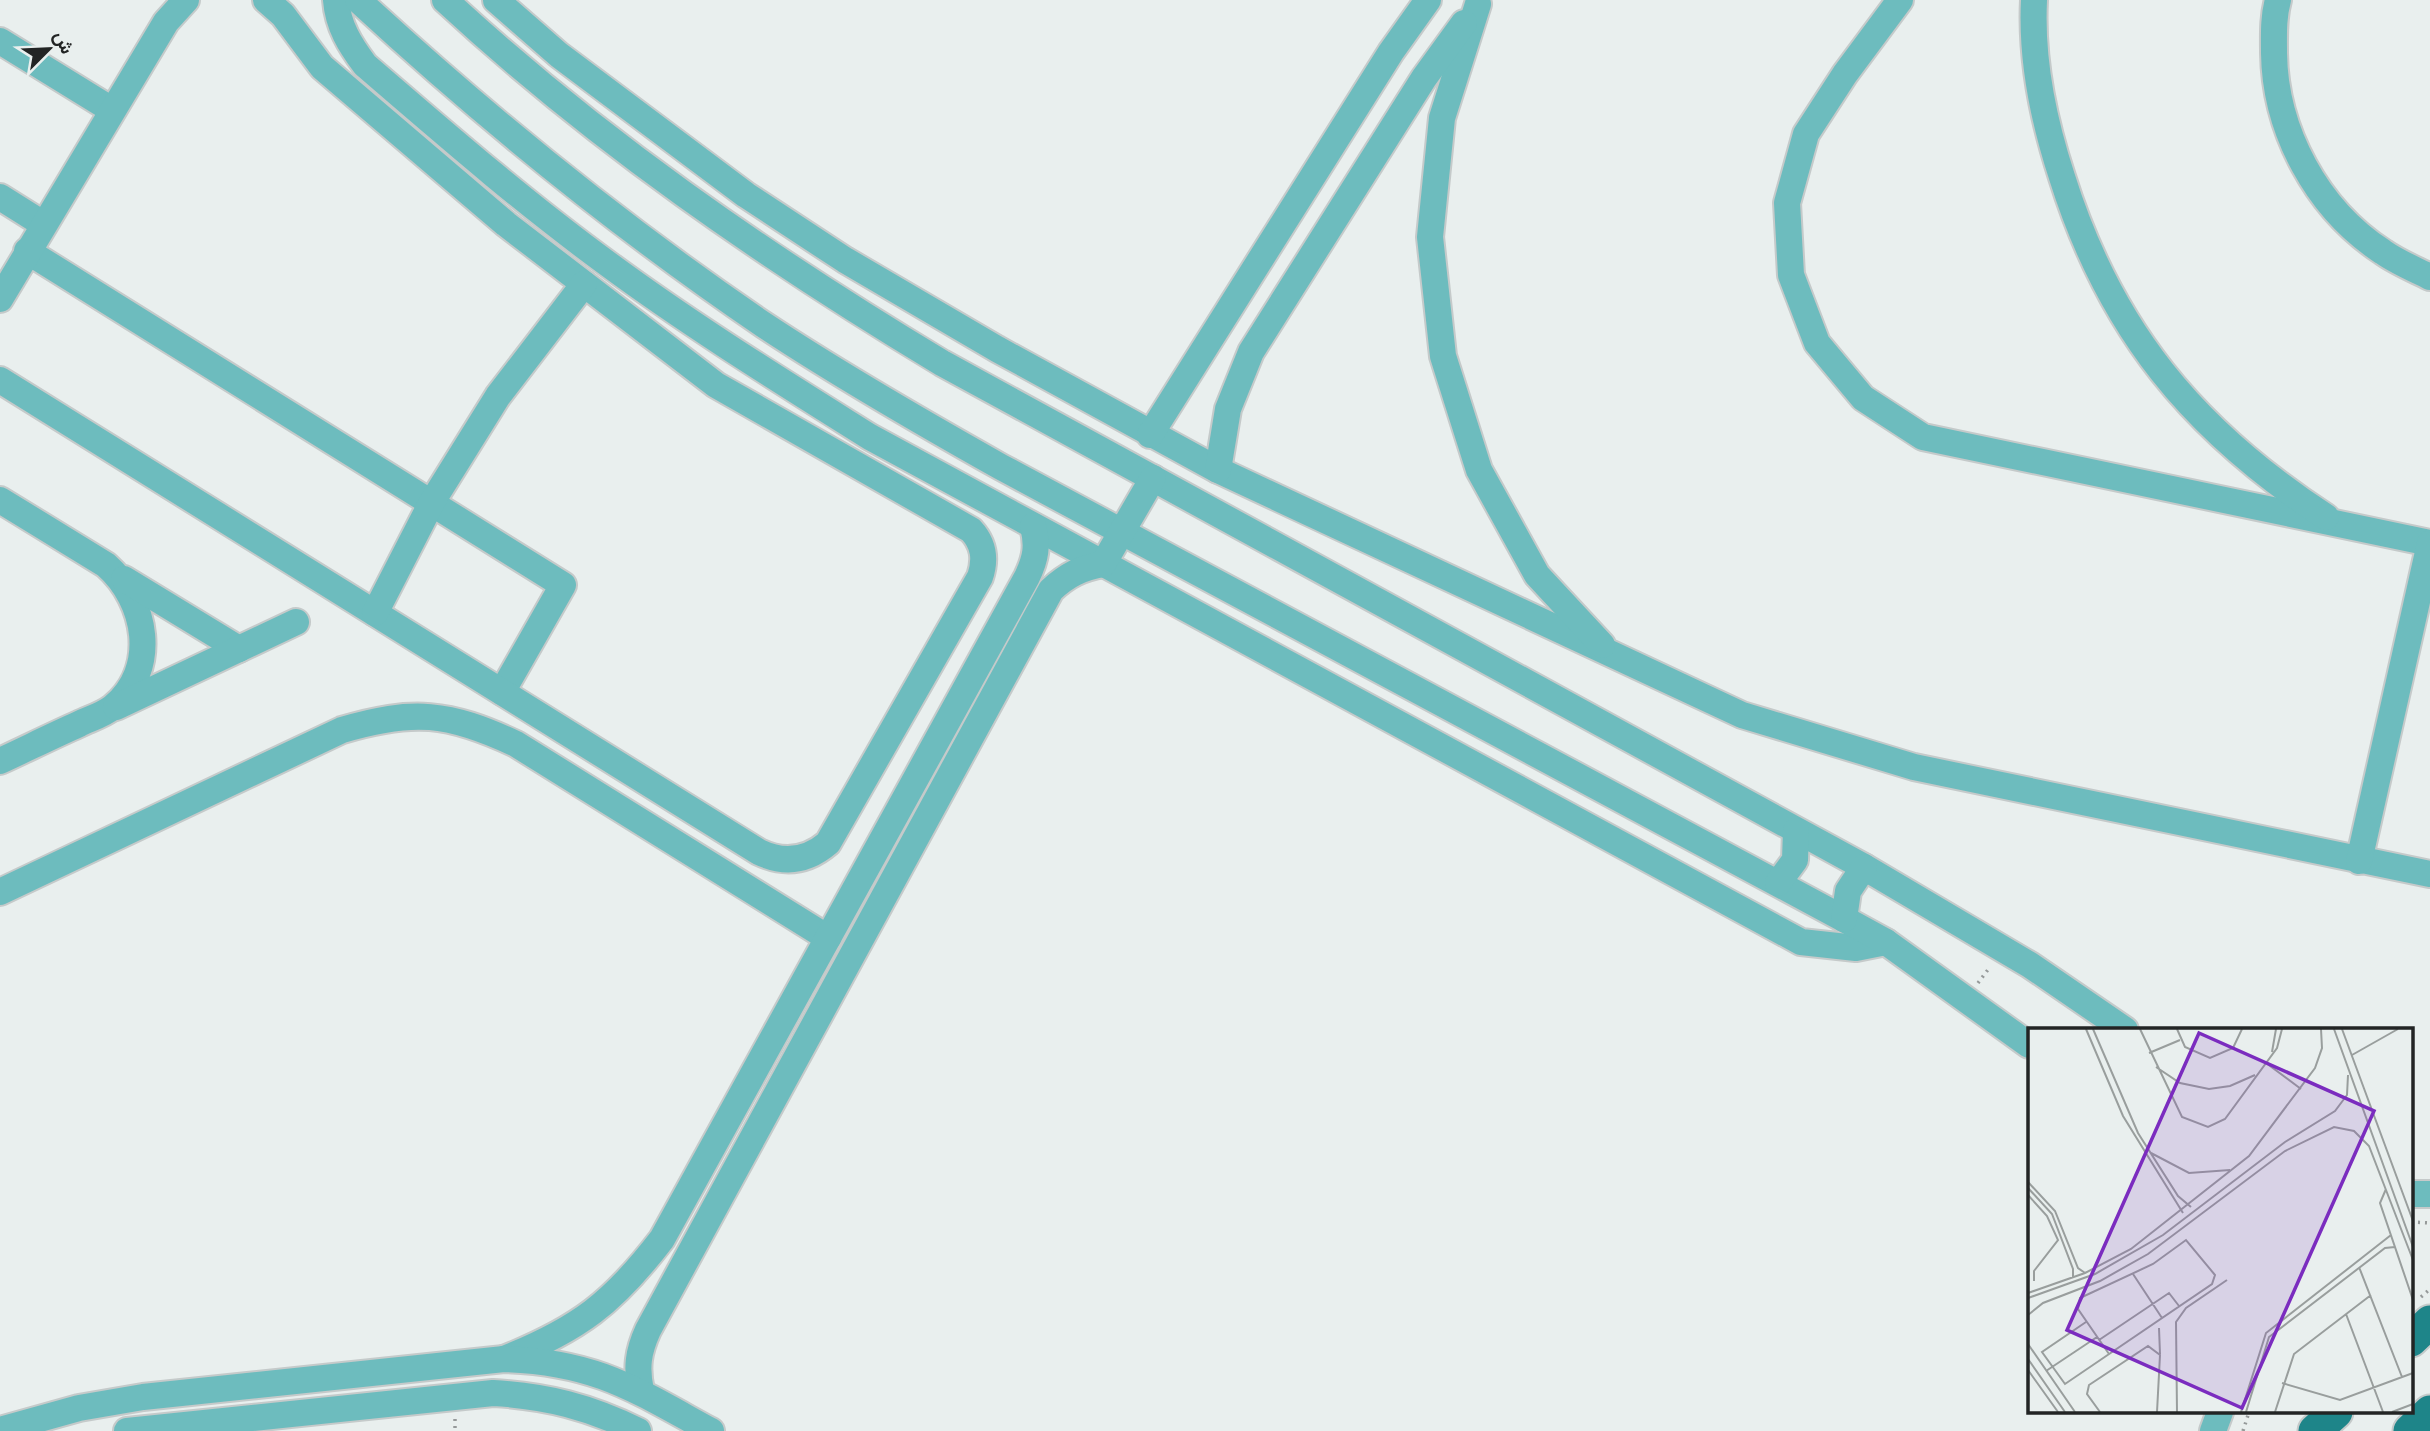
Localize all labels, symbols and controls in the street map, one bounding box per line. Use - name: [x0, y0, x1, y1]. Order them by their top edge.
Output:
- north arrow: [14, 14, 84, 84]
- text: ش: [49, 27, 79, 58]
- inset map: [2028, 1028, 2412, 1414]

